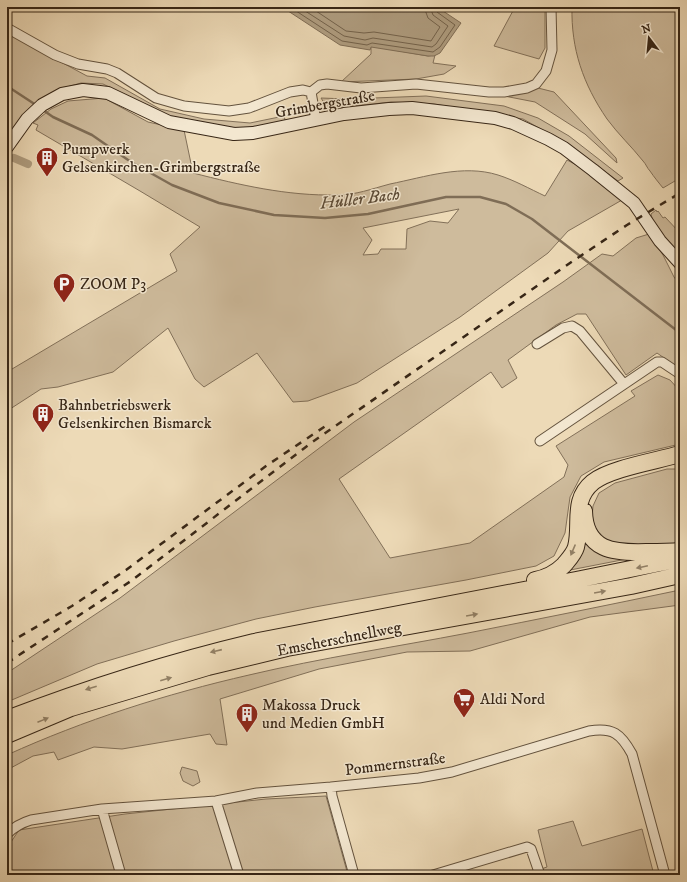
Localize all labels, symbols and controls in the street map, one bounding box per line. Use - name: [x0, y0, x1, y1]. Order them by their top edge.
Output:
- north arrow: [629, 18, 669, 58]
- text: N: [640, 21, 653, 37]
- street label: Grimbergstraße: [274, 85, 377, 123]
- place label: Pumpwerk Gelsenkirchen-Grimbergstraße: [62, 139, 261, 177]
- building icon: Pumpwerk Gelsenkirchen-Grimbergstraße: [34, 145, 60, 178]
- water label: Hüller Bach: [318, 183, 402, 215]
- parking icon: ZOOM P3: [51, 271, 77, 304]
- place label: ZOOM P3: [80, 274, 146, 294]
- place label: Bahnbetriebswerk Gelsenkirchen Bismarck: [58, 395, 212, 433]
- building icon: Bahnbetriebswerk Gelsenkirchen Bismarck: [30, 401, 56, 434]
- one-way arrow: [570, 544, 577, 556]
- one-way arrow: [636, 565, 648, 571]
- one-way arrow: [593, 588, 606, 594]
- one-way arrow: [466, 611, 478, 617]
- street label: Emscherschnellweg: [275, 617, 403, 661]
- one-way arrow: [210, 648, 222, 654]
- one-way arrow: [161, 676, 173, 682]
- one-way arrow: [85, 685, 97, 691]
- supermarket icon: Aldi Nord: [451, 686, 477, 719]
- place label: Aldi Nord: [480, 689, 545, 709]
- place label: Makossa Druck und Medien GmbH: [262, 695, 385, 733]
- building icon: Makossa Druck und Medien GmbH: [234, 701, 260, 734]
- one-way arrow: [38, 717, 49, 723]
- street label: Pommernstraße: [344, 748, 447, 780]

